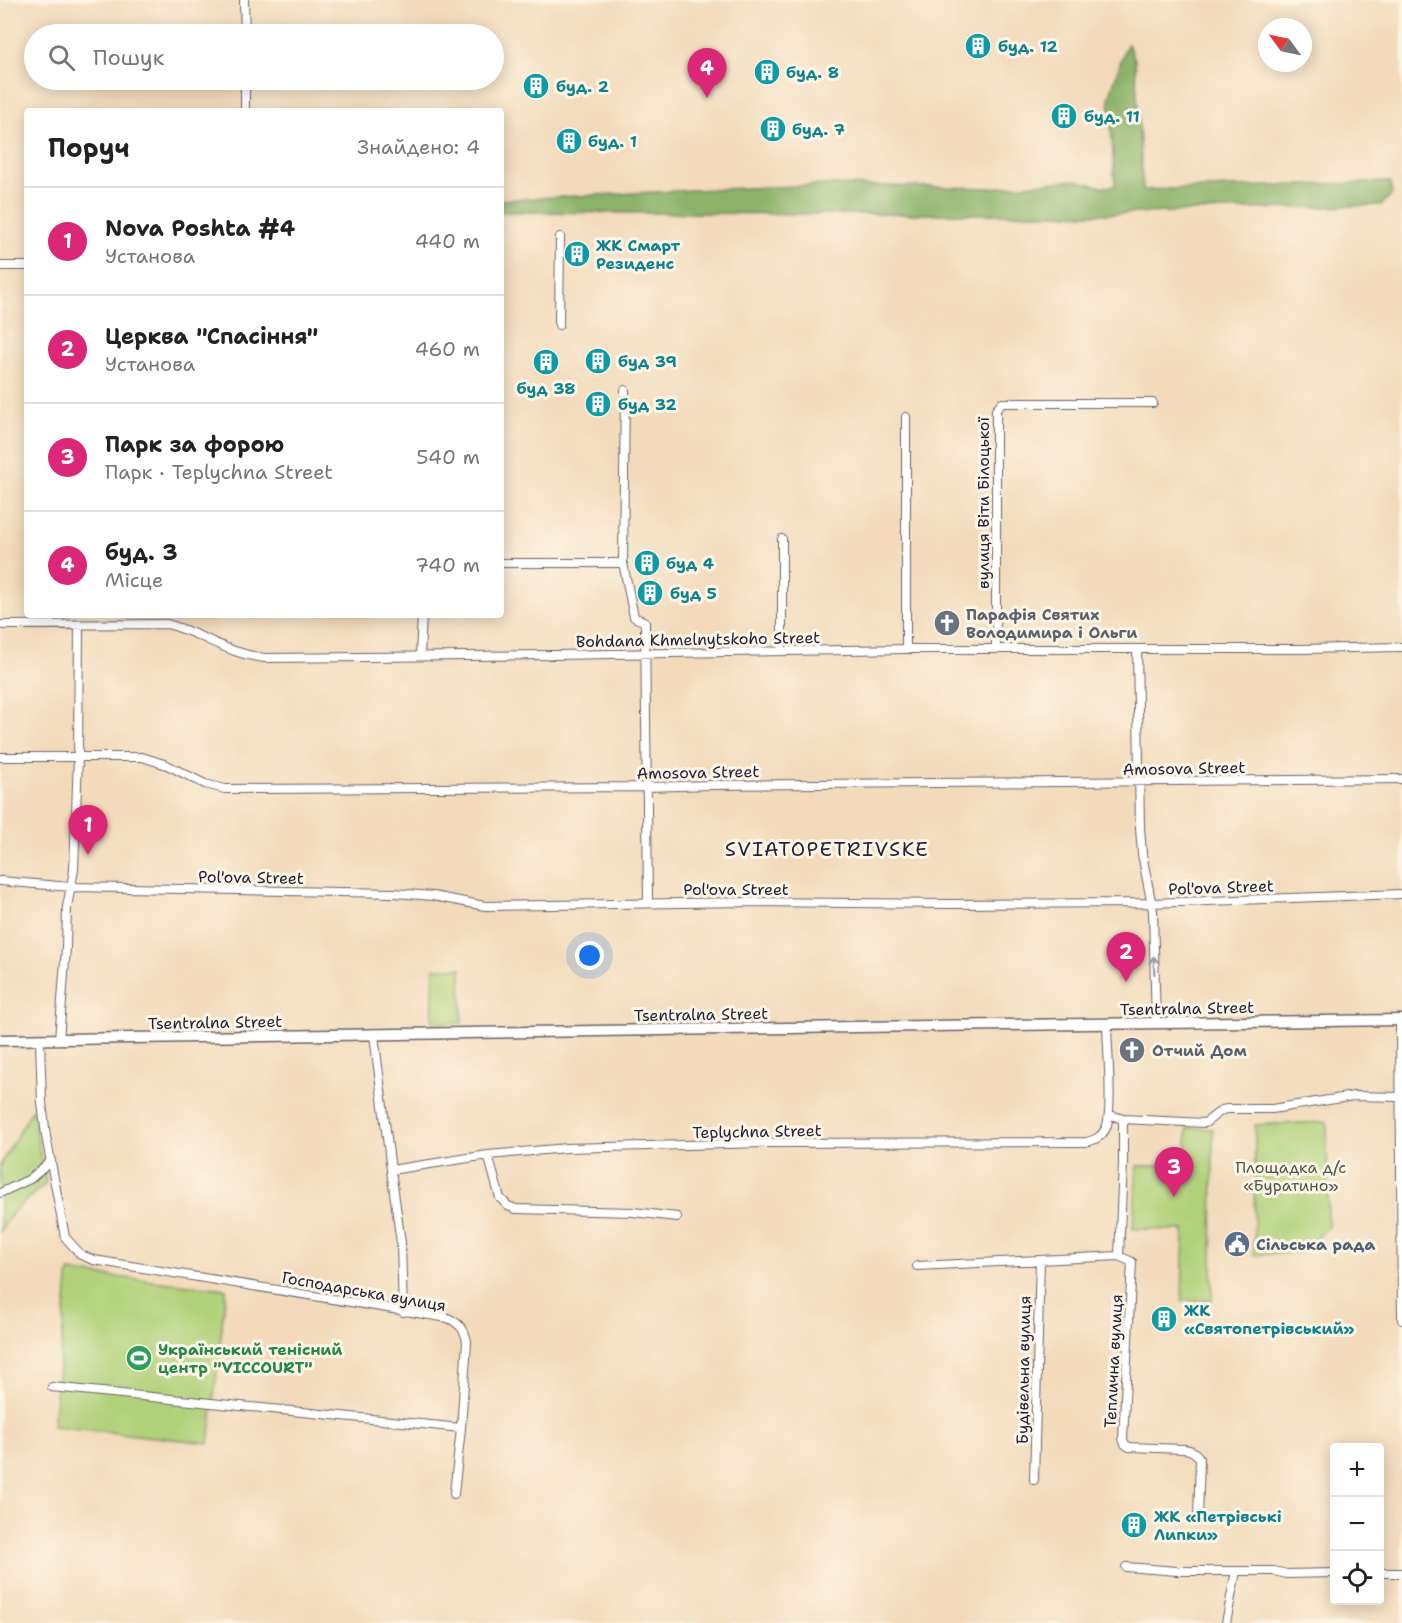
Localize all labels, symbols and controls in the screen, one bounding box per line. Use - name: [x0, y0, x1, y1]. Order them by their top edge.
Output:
- north arrow: [1258, 18, 1312, 72]
- search box: [24, 24, 504, 90]
- building icon: буд. 12: [963, 31, 993, 61]
- place label: буд. 12: [998, 36, 1058, 57]
- icon: search: [45, 41, 78, 74]
- text: Пошук: [93, 43, 164, 72]
- pin: 4: [688, 48, 726, 98]
- building icon: буд. 8: [752, 57, 782, 87]
- place label: буд. 8: [786, 62, 839, 83]
- building icon: буд. 2: [521, 71, 551, 101]
- place label: буд. 2: [556, 76, 609, 97]
- building icon: буд. 11: [1049, 101, 1079, 131]
- place label: буд. 11: [1084, 106, 1140, 127]
- building icon: буд. 7: [758, 114, 788, 144]
- place label: буд. 7: [792, 119, 845, 140]
- building icon: буд. 1: [554, 126, 584, 156]
- text: Поруч: [48, 130, 130, 165]
- place label: буд. 1: [588, 131, 637, 152]
- text: Знайдено: 4: [357, 134, 480, 160]
- text: Nova Poshta #4: [105, 214, 295, 243]
- text: 1: [63, 228, 72, 254]
- text: 440 m: [415, 228, 480, 254]
- place label: ЖК Смарт Резиденс: [596, 235, 681, 274]
- building icon: ЖК Смарт Резиденс: [562, 239, 592, 269]
- text: Установа: [105, 243, 195, 269]
- text: Церква "Спасіння": [105, 322, 318, 351]
- text: 2: [61, 336, 75, 362]
- text: 460 m: [415, 336, 480, 362]
- building icon: буд 39: [583, 346, 613, 376]
- building icon: буд 38: [531, 347, 561, 377]
- text: Установа: [105, 351, 195, 377]
- place label: буд 39: [618, 351, 677, 372]
- place label: буд 38: [516, 378, 576, 399]
- building icon: буд 32: [583, 389, 613, 419]
- place label: буд 32: [618, 394, 677, 415]
- street label: вулиця Віти Білоцької: [973, 417, 994, 589]
- text: Парк за форою: [105, 430, 284, 459]
- text: 3: [61, 444, 75, 470]
- text: 540 m: [416, 444, 480, 470]
- text: Парк · Teplychna Street: [105, 459, 333, 485]
- text: буд. 3: [105, 538, 178, 567]
- building icon: буд 4: [632, 548, 662, 578]
- text: 4: [61, 552, 75, 578]
- text: 740 m: [415, 552, 480, 578]
- place label: буд 4: [666, 553, 714, 574]
- text: Місце: [105, 567, 163, 593]
- building icon: буд 5: [635, 578, 665, 608]
- place label: буд 5: [670, 583, 717, 604]
- place label: Парафія Святих Володимира і Ольги: [966, 604, 1137, 643]
- church icon: Парафія Святих Володимира і Ольги: [932, 608, 962, 638]
- street label: Bohdana Khmelnytskoho Street: [576, 627, 820, 652]
- street label: Amosova Street: [1123, 757, 1245, 780]
- street label: Amosova Street: [637, 761, 759, 784]
- pin: 1: [68, 806, 107, 855]
- district label: SVIATOPETRIVSKE: [725, 836, 929, 862]
- street label: Pol'ova Street: [198, 866, 304, 889]
- street label: Pol'ova Street: [1168, 875, 1274, 900]
- street label: Pol'ova Street: [683, 879, 789, 900]
- pin: 2: [1106, 932, 1146, 982]
- your location: [575, 941, 604, 970]
- one-way arrow: [1148, 956, 1160, 976]
- street label: Tsentralna Street: [1120, 997, 1254, 1020]
- street label: Tsentralna Street: [634, 1003, 768, 1026]
- street label: Tsentralna Street: [148, 1011, 282, 1034]
- church icon: Отчий Дом: [1117, 1035, 1147, 1065]
- place label: Отчий Дом: [1152, 1040, 1247, 1061]
- street label: Teplychna Street: [692, 1120, 822, 1143]
- pin: 3: [1154, 1148, 1194, 1197]
- park label: Площадка д/с «Буратино»: [1236, 1157, 1346, 1196]
- public building icon: Сільська рада: [1222, 1229, 1252, 1259]
- place label: Сільська рада: [1256, 1234, 1375, 1255]
- street label: Господарська вулиця: [280, 1267, 448, 1316]
- street label: Теплична вулиця: [1100, 1294, 1127, 1428]
- street label: Будівельна вулиця: [1012, 1295, 1035, 1445]
- place label: ЖК «Святопетрівський»: [1184, 1300, 1355, 1339]
- building icon: ЖК «Святопетрівський»: [1149, 1304, 1179, 1334]
- place label: Український тенісний центр "VICCOURT": [158, 1339, 342, 1378]
- sports icon: Український тенісний центр "VICCOURT": [124, 1343, 154, 1373]
- map controls: [1330, 1443, 1384, 1605]
- button: +: [1330, 1443, 1384, 1497]
- button: −: [1330, 1497, 1384, 1551]
- place label: ЖК «Петрівські Липки»: [1154, 1506, 1282, 1545]
- building icon: ЖК «Петрівські Липки»: [1119, 1510, 1149, 1540]
- button: locate: [1330, 1551, 1384, 1605]

